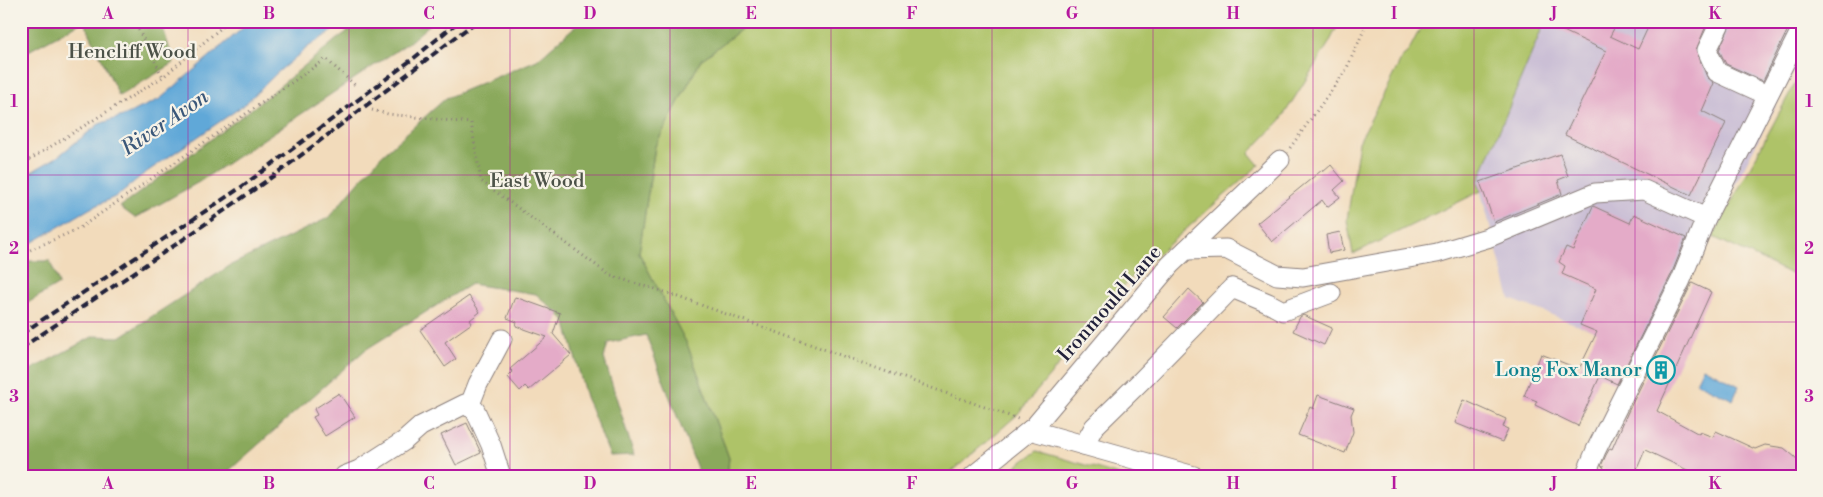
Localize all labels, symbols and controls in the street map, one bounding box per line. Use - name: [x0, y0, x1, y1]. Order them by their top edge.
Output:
- text: A: [101, 4, 114, 24]
- text: B: [263, 4, 275, 24]
- text: C: [423, 4, 435, 24]
- text: D: [584, 4, 597, 24]
- text: E: [745, 4, 757, 24]
- text: F: [906, 4, 918, 24]
- text: G: [1066, 4, 1079, 24]
- text: H: [1226, 4, 1240, 24]
- text: I: [1391, 4, 1397, 24]
- text: J: [1549, 4, 1557, 24]
- text: K: [1709, 4, 1723, 24]
- park label: Hencliff Wood: [68, 40, 197, 65]
- water label: River Avon: [115, 84, 214, 162]
- text: 1: [10, 92, 18, 112]
- text: 1: [1805, 92, 1813, 112]
- park label: East Wood: [490, 169, 585, 194]
- text: 2: [9, 239, 19, 259]
- text: 2: [1804, 239, 1814, 259]
- street label: Ironmould Lane: [1053, 241, 1167, 367]
- building icon: Long Fox Manor: [1646, 355, 1676, 385]
- place label: Long Fox Manor: [1495, 358, 1642, 383]
- text: 3: [9, 387, 19, 407]
- text: 3: [1804, 387, 1814, 407]
- text: A: [101, 474, 114, 494]
- text: B: [263, 474, 275, 494]
- text: C: [423, 474, 435, 494]
- text: D: [584, 474, 597, 494]
- text: E: [745, 474, 757, 494]
- text: F: [906, 474, 918, 494]
- text: G: [1066, 474, 1079, 494]
- text: H: [1226, 474, 1240, 494]
- text: I: [1391, 474, 1397, 494]
- text: J: [1549, 474, 1557, 494]
- text: K: [1709, 474, 1723, 494]

